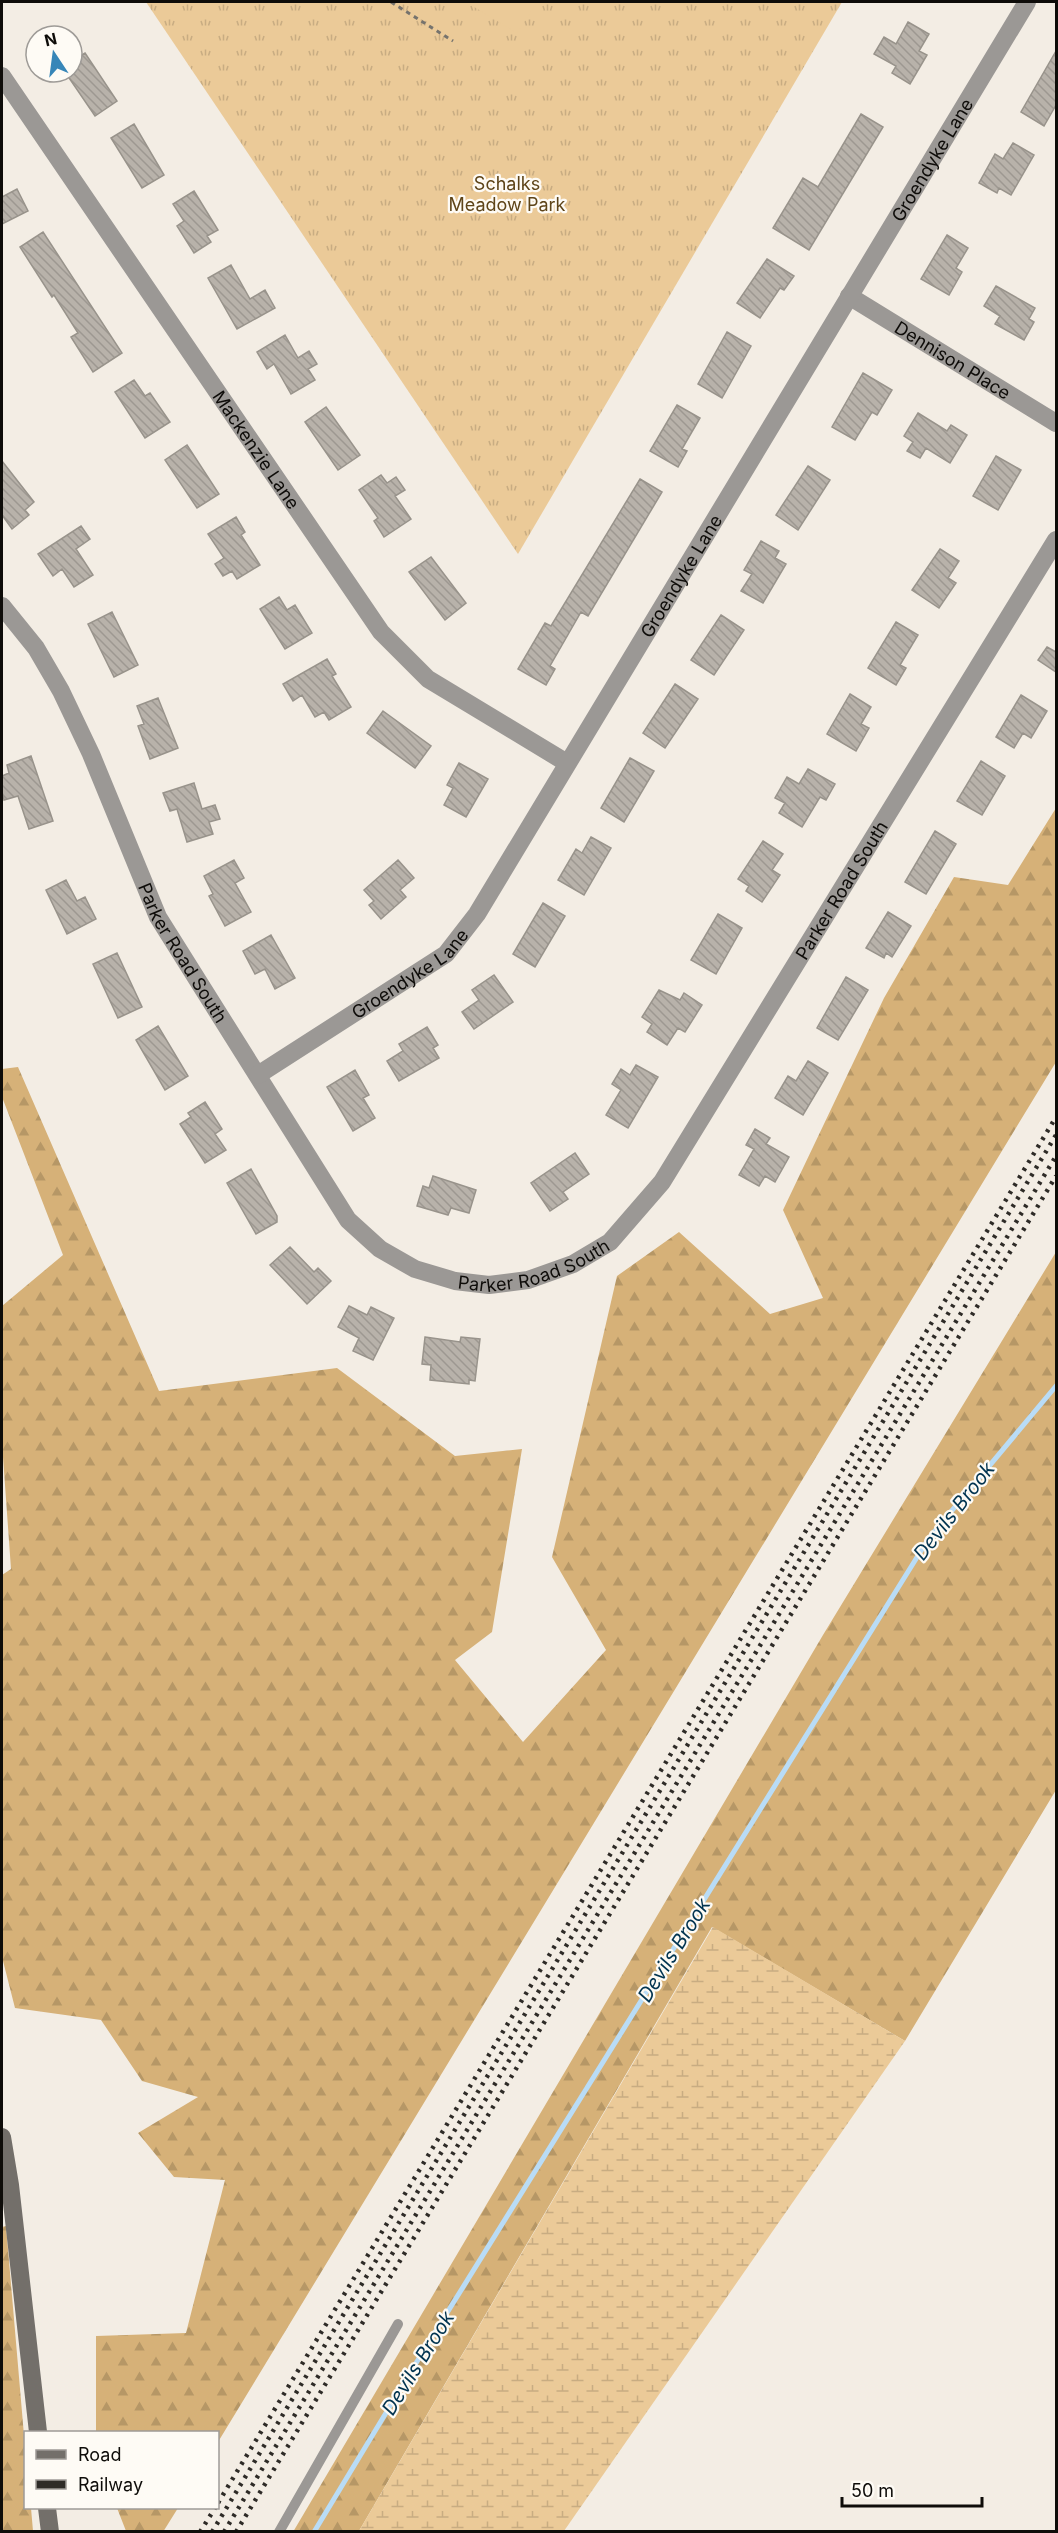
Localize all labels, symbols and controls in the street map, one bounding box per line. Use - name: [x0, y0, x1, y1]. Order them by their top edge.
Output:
- north arrow: [24, 24, 84, 84]
- text: N: [42, 28, 59, 51]
- street label: Groendyke Lane: [887, 95, 977, 225]
- park label: Schalks Meadow Park: [449, 173, 566, 215]
- street label: Dennison Place: [891, 316, 1015, 403]
- street label: Mackenzie Lane: [209, 386, 304, 513]
- street label: Groendyke Lane: [636, 511, 726, 641]
- street label: Parker Road South: [791, 817, 892, 963]
- street label: Parker Road South: [135, 880, 232, 1026]
- street label: Groendyke Lane: [347, 924, 472, 1023]
- street label: Parker Road South: [457, 1234, 613, 1296]
- water label: Devils Brook: [908, 1456, 1000, 1565]
- water label: Devils Brook: [633, 1893, 716, 2006]
- water label: Devils Brook: [377, 2306, 460, 2419]
- legend: [24, 2431, 219, 2509]
- text: Road: [78, 2444, 121, 2465]
- scale bar: [842, 2470, 982, 2508]
- text: Railway: [78, 2474, 143, 2495]
- text: 50 m: [851, 2480, 894, 2501]

